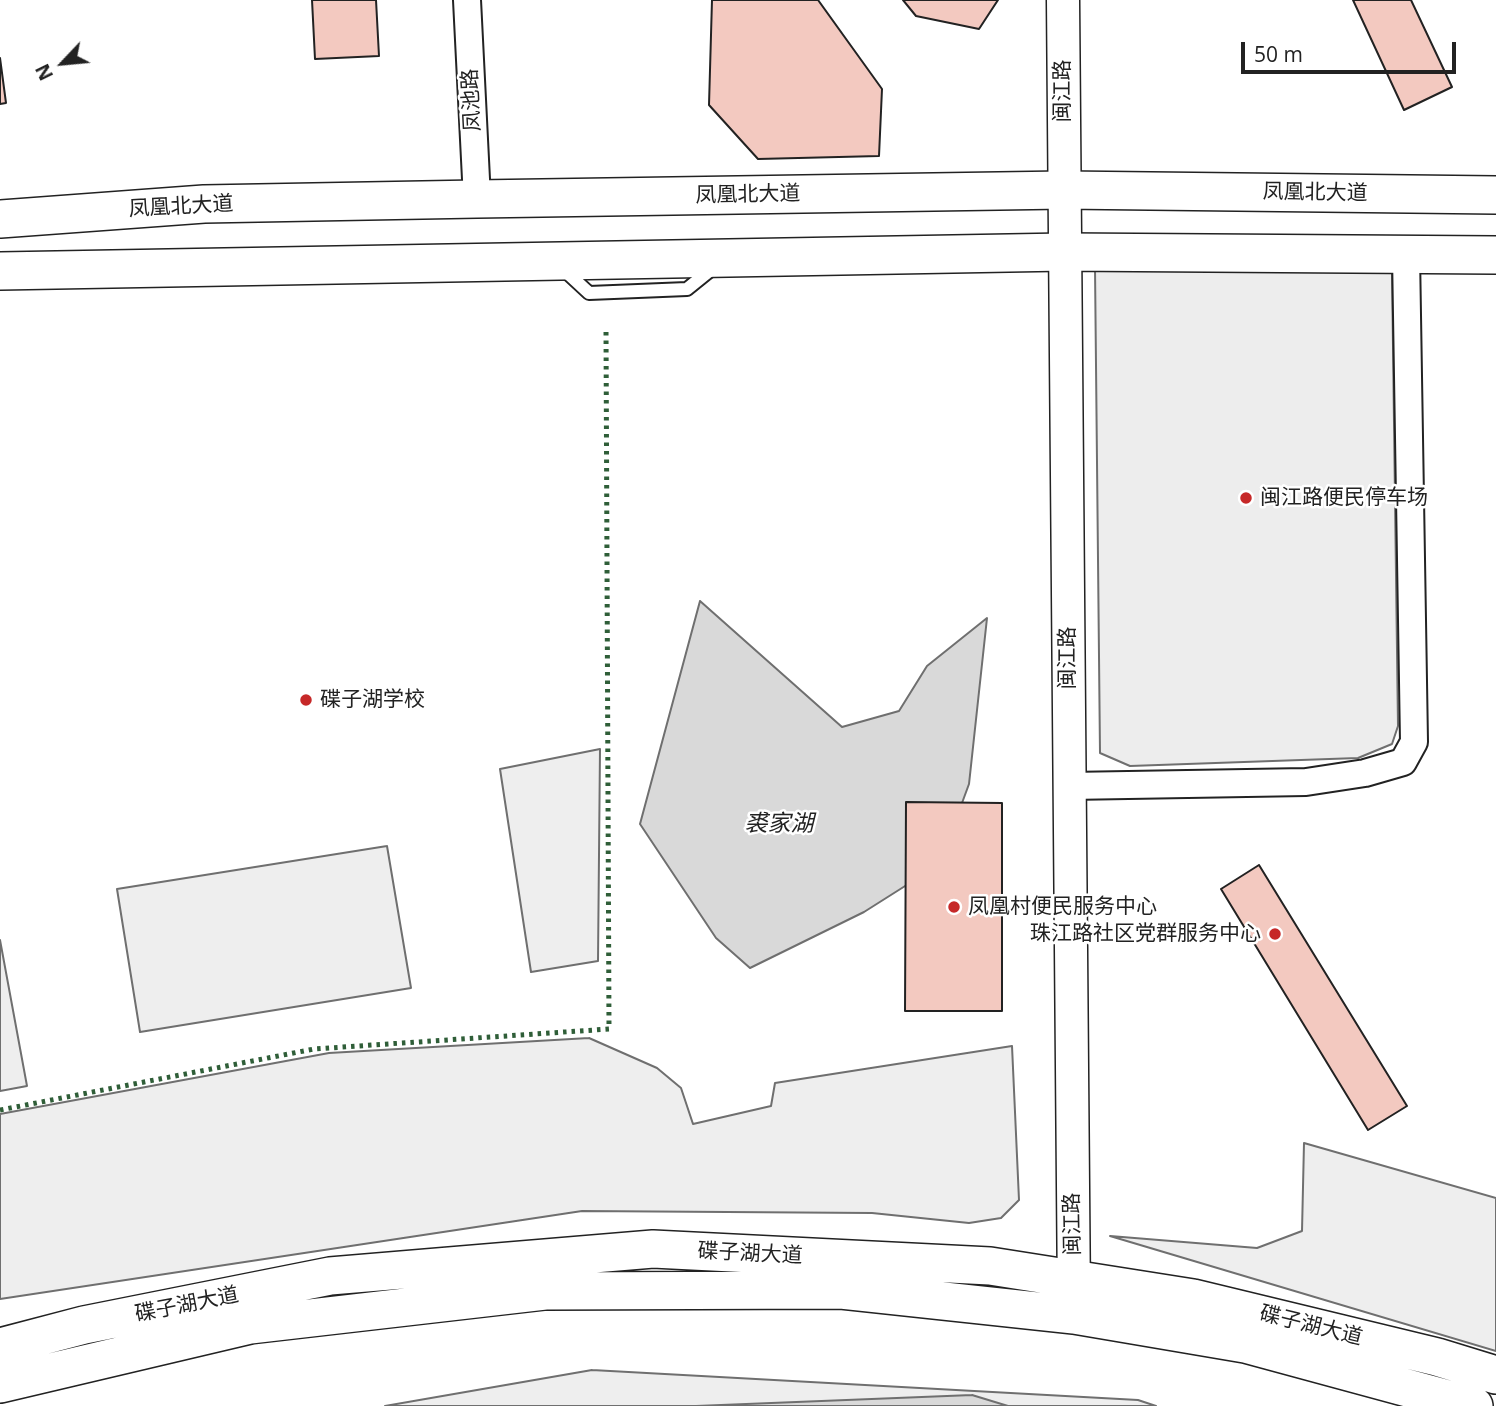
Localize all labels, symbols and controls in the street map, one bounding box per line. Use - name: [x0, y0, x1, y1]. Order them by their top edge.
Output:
- north arrow: [28, 28, 98, 98]
- scale bar: [1244, 28, 1459, 72]
- text: 50 m: [1254, 40, 1303, 68]
- text: N: [29, 60, 59, 85]
- street label: 闽江路: [1050, 60, 1076, 122]
- street label: 凤池路: [458, 68, 486, 132]
- street label: 凤凰北大道: [1262, 179, 1368, 207]
- street label: 凤凰北大道: [695, 181, 801, 209]
- street label: 凤凰北大道: [128, 192, 234, 222]
- place label: 闽江路便民停车场: [1260, 485, 1428, 511]
- marker: 闽江路便民停车场: [1238, 490, 1254, 506]
- street label: 闽江路: [1055, 627, 1081, 689]
- place label: 碟子湖学校: [320, 687, 425, 713]
- marker: 碟子湖学校: [298, 692, 314, 708]
- water label: 裘家湖: [745, 810, 813, 838]
- place label: 凤凰村便民服务中心: [968, 894, 1157, 920]
- marker: 凤凰村便民服务中心: [946, 899, 962, 915]
- place label: 珠江路社区党群服务中心: [1030, 921, 1261, 947]
- marker: 珠江路社区党群服务中心: [1267, 926, 1283, 942]
- street label: 闽江路: [1060, 1192, 1086, 1256]
- street label: 碟子湖大道: [697, 1239, 803, 1269]
- street label: 碟子湖大道: [133, 1283, 241, 1327]
- street label: 碟子湖大道: [1257, 1301, 1365, 1351]

